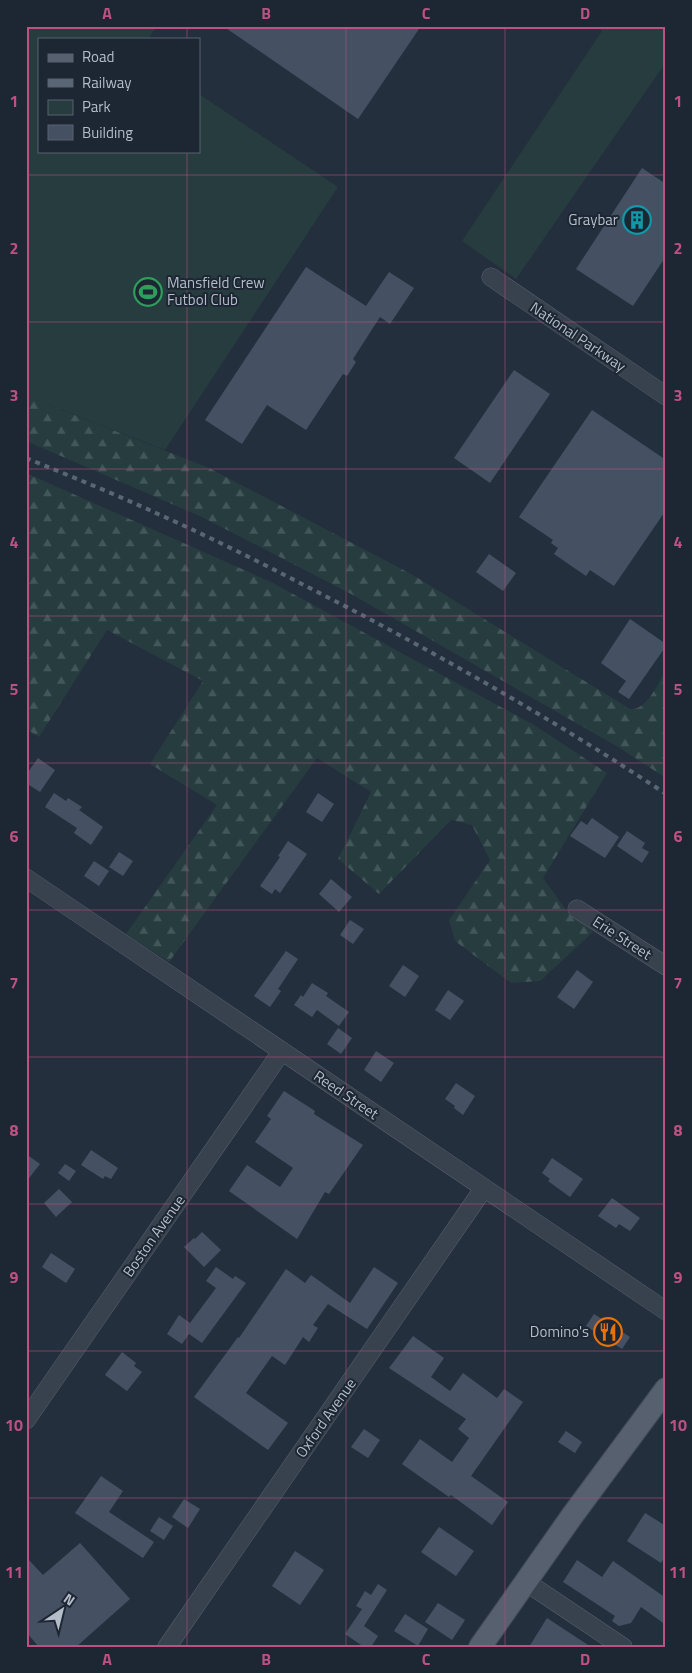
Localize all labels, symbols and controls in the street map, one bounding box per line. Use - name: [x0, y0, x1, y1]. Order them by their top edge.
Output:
- text: A: [102, 1, 112, 25]
- text: B: [261, 1, 271, 25]
- text: C: [422, 1, 431, 25]
- text: D: [580, 1, 590, 25]
- legend: [38, 38, 200, 152]
- text: Road: [82, 45, 114, 68]
- text: Railway: [82, 71, 132, 94]
- text: 1: [10, 89, 18, 113]
- text: 1: [674, 89, 682, 113]
- text: Park: [82, 95, 111, 118]
- text: Building: [82, 121, 133, 144]
- building icon: Graybar: [622, 205, 652, 235]
- place label: Graybar: [568, 208, 618, 231]
- text: 2: [10, 236, 18, 260]
- text: 2: [674, 236, 682, 260]
- place label: Mansfield Crew Futbol Club: [167, 271, 265, 311]
- sports icon: Mansfield Crew Futbol Club: [133, 277, 163, 307]
- street label: National Parkway: [526, 296, 631, 377]
- text: 3: [10, 383, 18, 407]
- text: 3: [674, 383, 682, 407]
- text: 4: [10, 530, 19, 554]
- text: 4: [674, 530, 683, 554]
- text: 5: [10, 677, 19, 701]
- text: 5: [674, 677, 683, 701]
- text: 6: [10, 824, 19, 848]
- text: 6: [674, 824, 683, 848]
- street label: Erie Street: [588, 910, 657, 966]
- text: 7: [10, 971, 18, 995]
- text: 7: [674, 971, 682, 995]
- street label: Reed Street: [309, 1064, 384, 1125]
- text: 8: [10, 1118, 19, 1142]
- text: 8: [674, 1118, 683, 1142]
- street label: Boston Avenue: [117, 1190, 190, 1281]
- text: 9: [10, 1265, 19, 1289]
- text: 9: [674, 1265, 683, 1289]
- restaurant icon: Domino's: [593, 1317, 623, 1347]
- place label: Domino's: [530, 1320, 589, 1343]
- street label: Oxford Avenue: [290, 1373, 362, 1462]
- text: 10: [5, 1413, 23, 1437]
- text: 10: [669, 1413, 687, 1437]
- text: 11: [5, 1560, 23, 1584]
- text: 11: [669, 1560, 687, 1584]
- north arrow: [38, 1586, 88, 1636]
- text: N: [60, 1588, 80, 1610]
- text: A: [102, 1647, 112, 1671]
- text: B: [261, 1647, 271, 1671]
- text: C: [422, 1647, 431, 1671]
- text: D: [580, 1647, 590, 1671]

